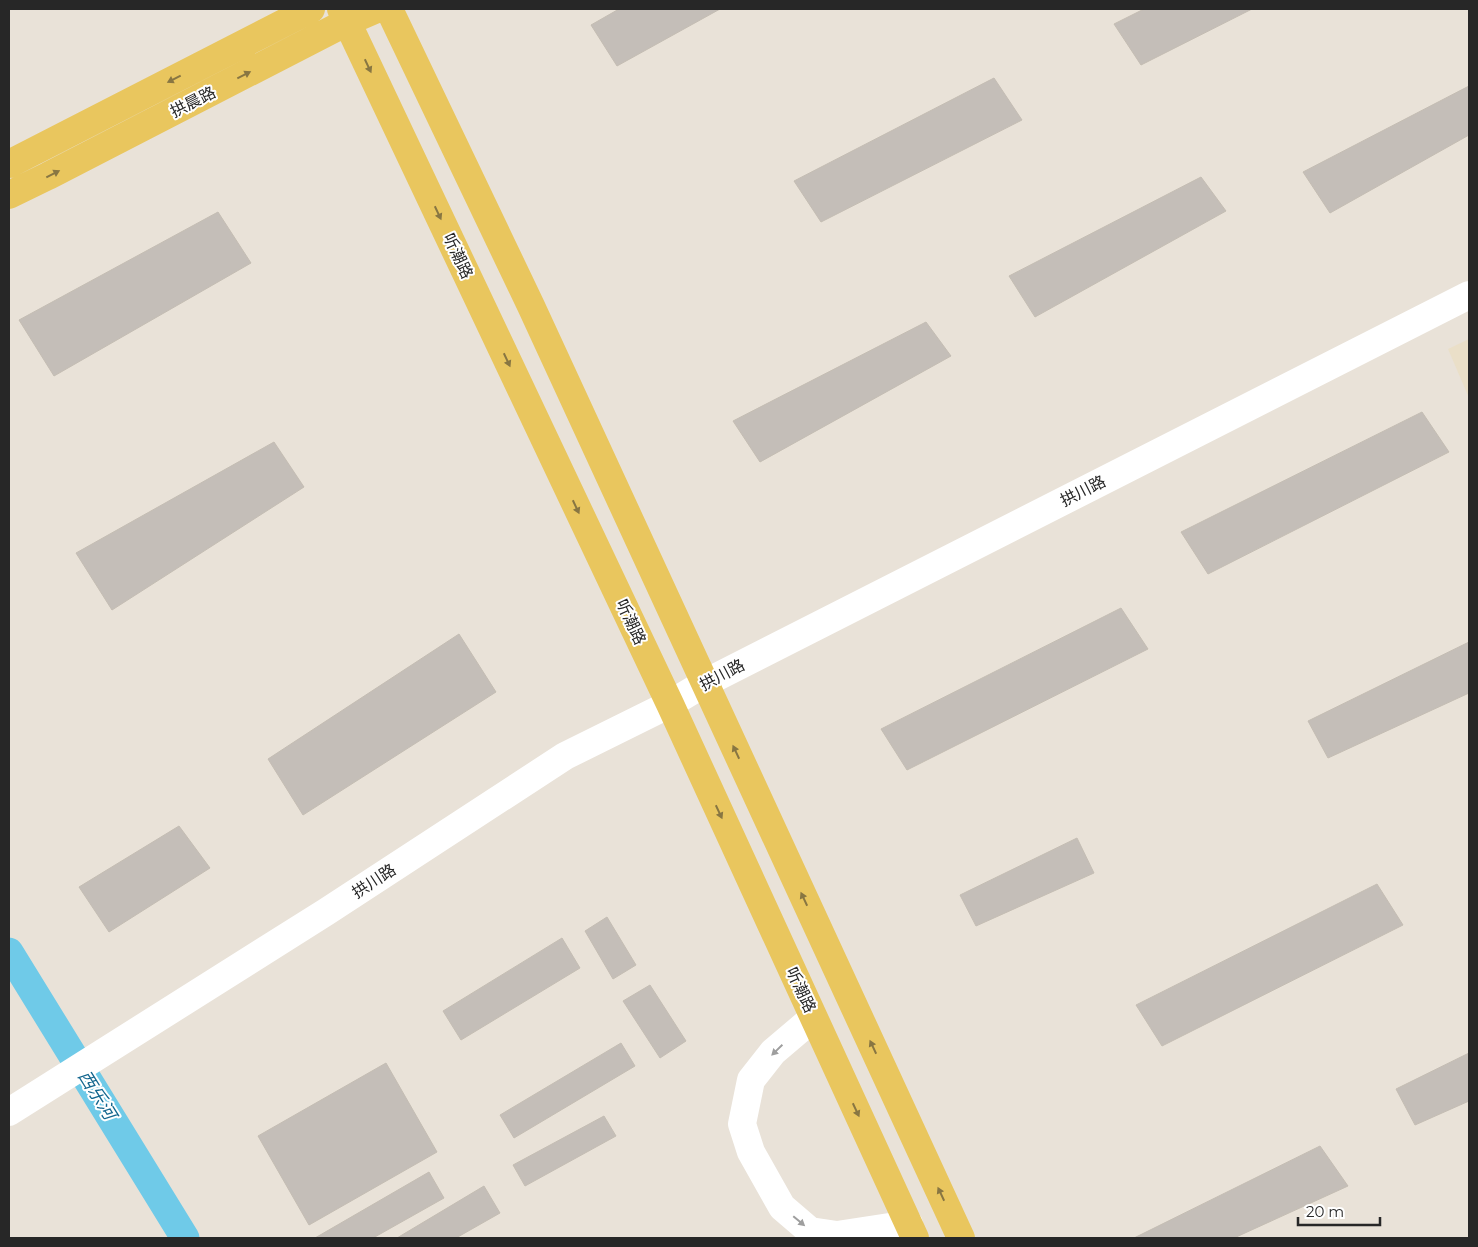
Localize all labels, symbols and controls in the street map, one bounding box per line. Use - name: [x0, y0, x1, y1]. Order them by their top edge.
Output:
- one-way arrow: [364, 59, 372, 73]
- one-way arrow: [237, 71, 251, 79]
- one-way arrow: [167, 75, 181, 83]
- street label: 拱晨路: [167, 83, 219, 121]
- one-way arrow: [46, 170, 60, 178]
- one-way arrow: [434, 206, 442, 220]
- street label: 听潮路: [439, 230, 477, 282]
- one-way arrow: [503, 353, 511, 367]
- street label: 拱川路: [1057, 472, 1109, 510]
- one-way arrow: [573, 500, 581, 514]
- street label: 听潮路: [612, 596, 650, 648]
- street label: 拱川路: [696, 655, 748, 695]
- one-way arrow: [732, 744, 741, 759]
- one-way arrow: [715, 804, 723, 819]
- street label: 拱川路: [349, 860, 399, 902]
- one-way arrow: [800, 892, 808, 906]
- street label: 听潮路: [782, 964, 820, 1016]
- one-way arrow: [868, 1040, 876, 1054]
- one-way arrow: [771, 1044, 783, 1056]
- water label: 西乐河: [73, 1066, 122, 1126]
- one-way arrow: [852, 1103, 860, 1117]
- one-way arrow: [937, 1187, 945, 1201]
- scale bar: [1298, 1194, 1380, 1226]
- text: 20 m: [1306, 1202, 1344, 1221]
- one-way arrow: [792, 1215, 804, 1227]

